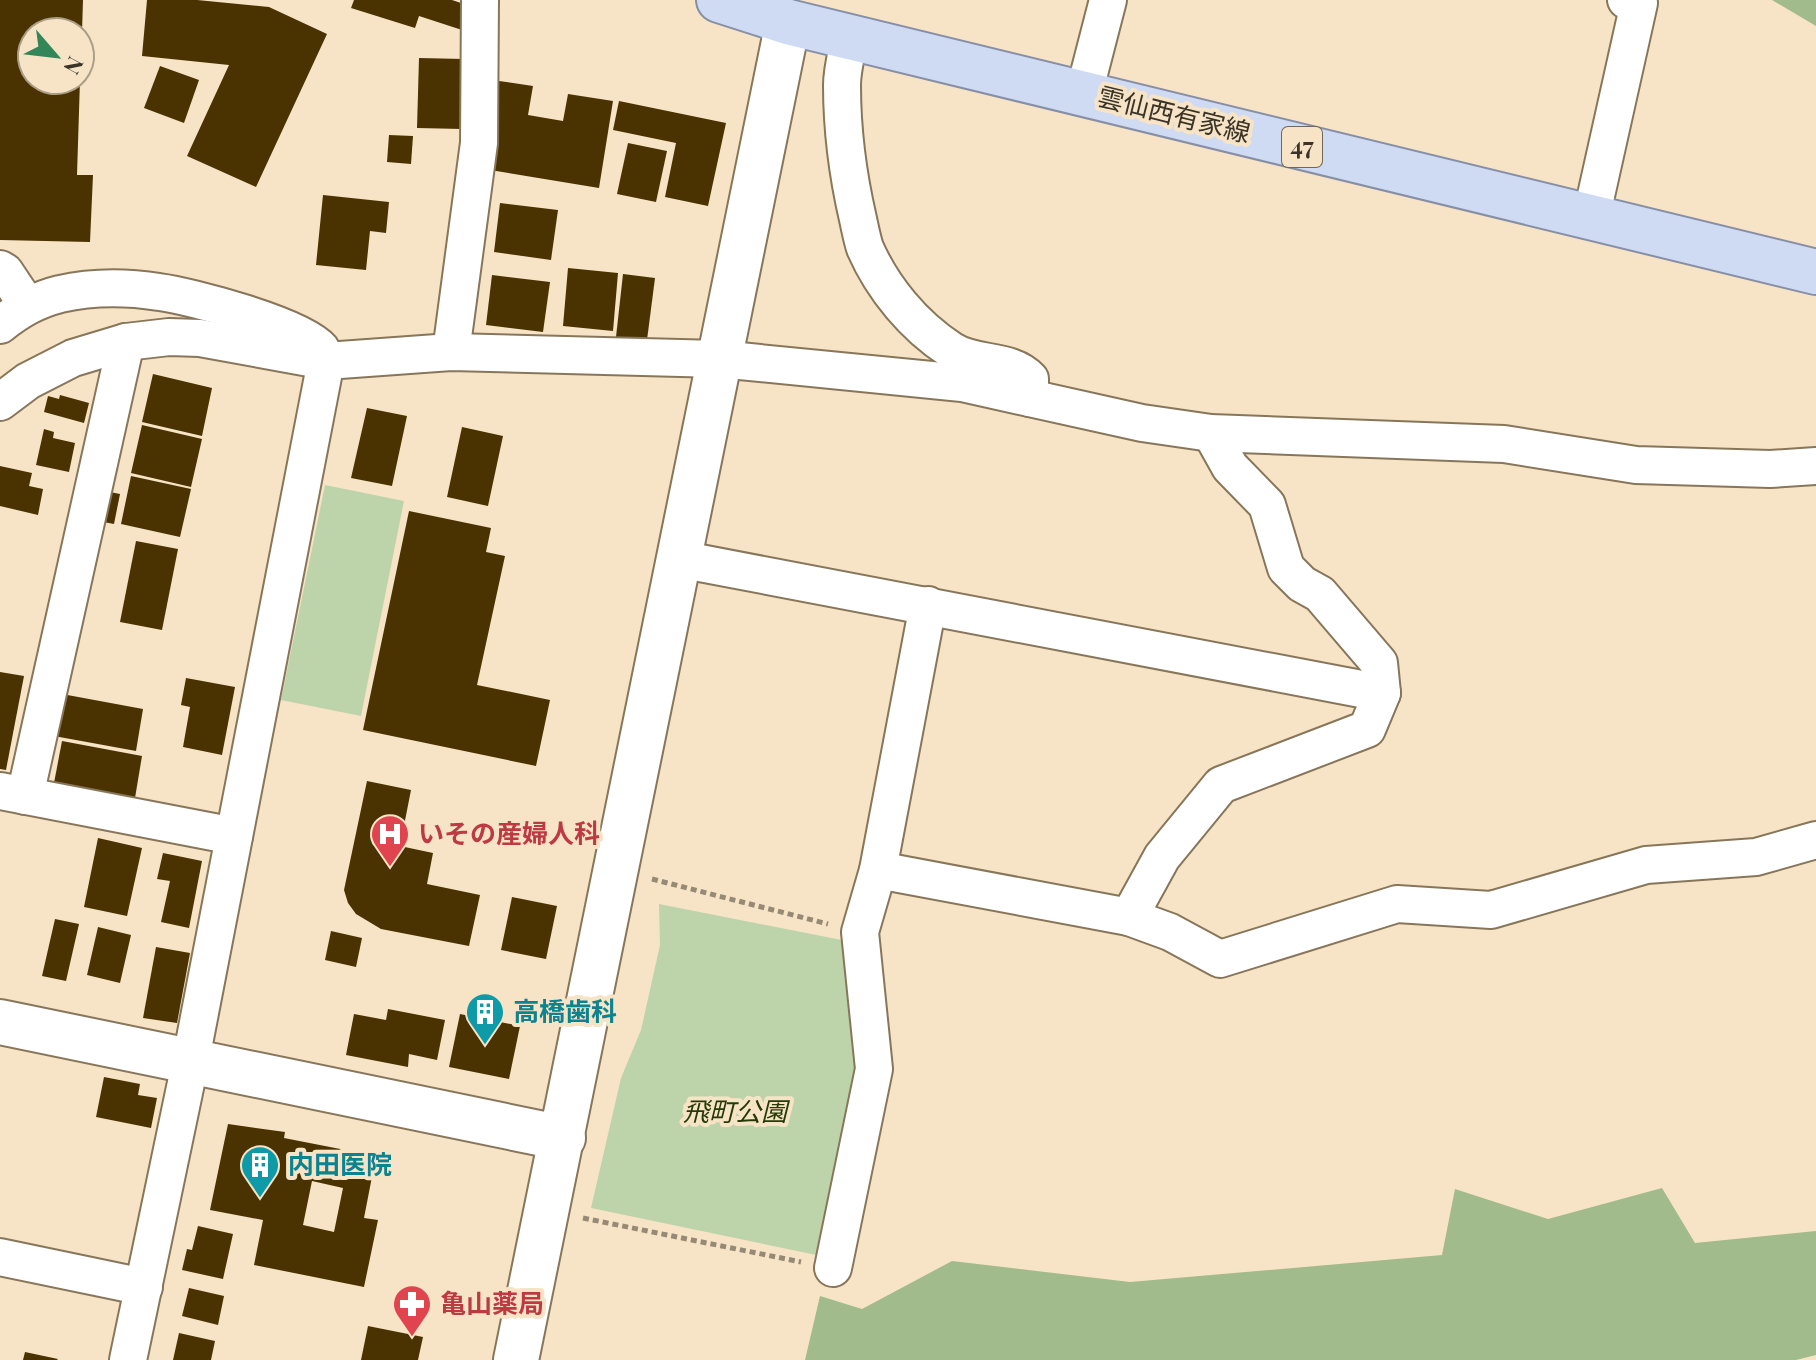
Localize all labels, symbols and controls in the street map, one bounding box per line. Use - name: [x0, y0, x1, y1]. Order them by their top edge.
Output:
- north arrow: [16, 16, 96, 96]
- text: N: [58, 52, 92, 80]
- street label: 雲仙西有家線: [1094, 78, 1254, 149]
- road number: 47: [1282, 127, 1322, 167]
- hospital icon: いその産婦人科: [369, 813, 411, 868]
- place label: いその産婦人科: [418, 815, 600, 850]
- building icon: 高橋歯科: [464, 991, 506, 1046]
- place label: 高橋歯科: [513, 993, 617, 1028]
- park label: 飛町公園: [683, 1093, 791, 1128]
- building icon: 内田医院: [239, 1144, 281, 1199]
- place label: 内田医院: [288, 1146, 392, 1181]
- pharmacy icon: 亀山薬局: [391, 1283, 433, 1338]
- place label: 亀山薬局: [440, 1285, 544, 1320]

